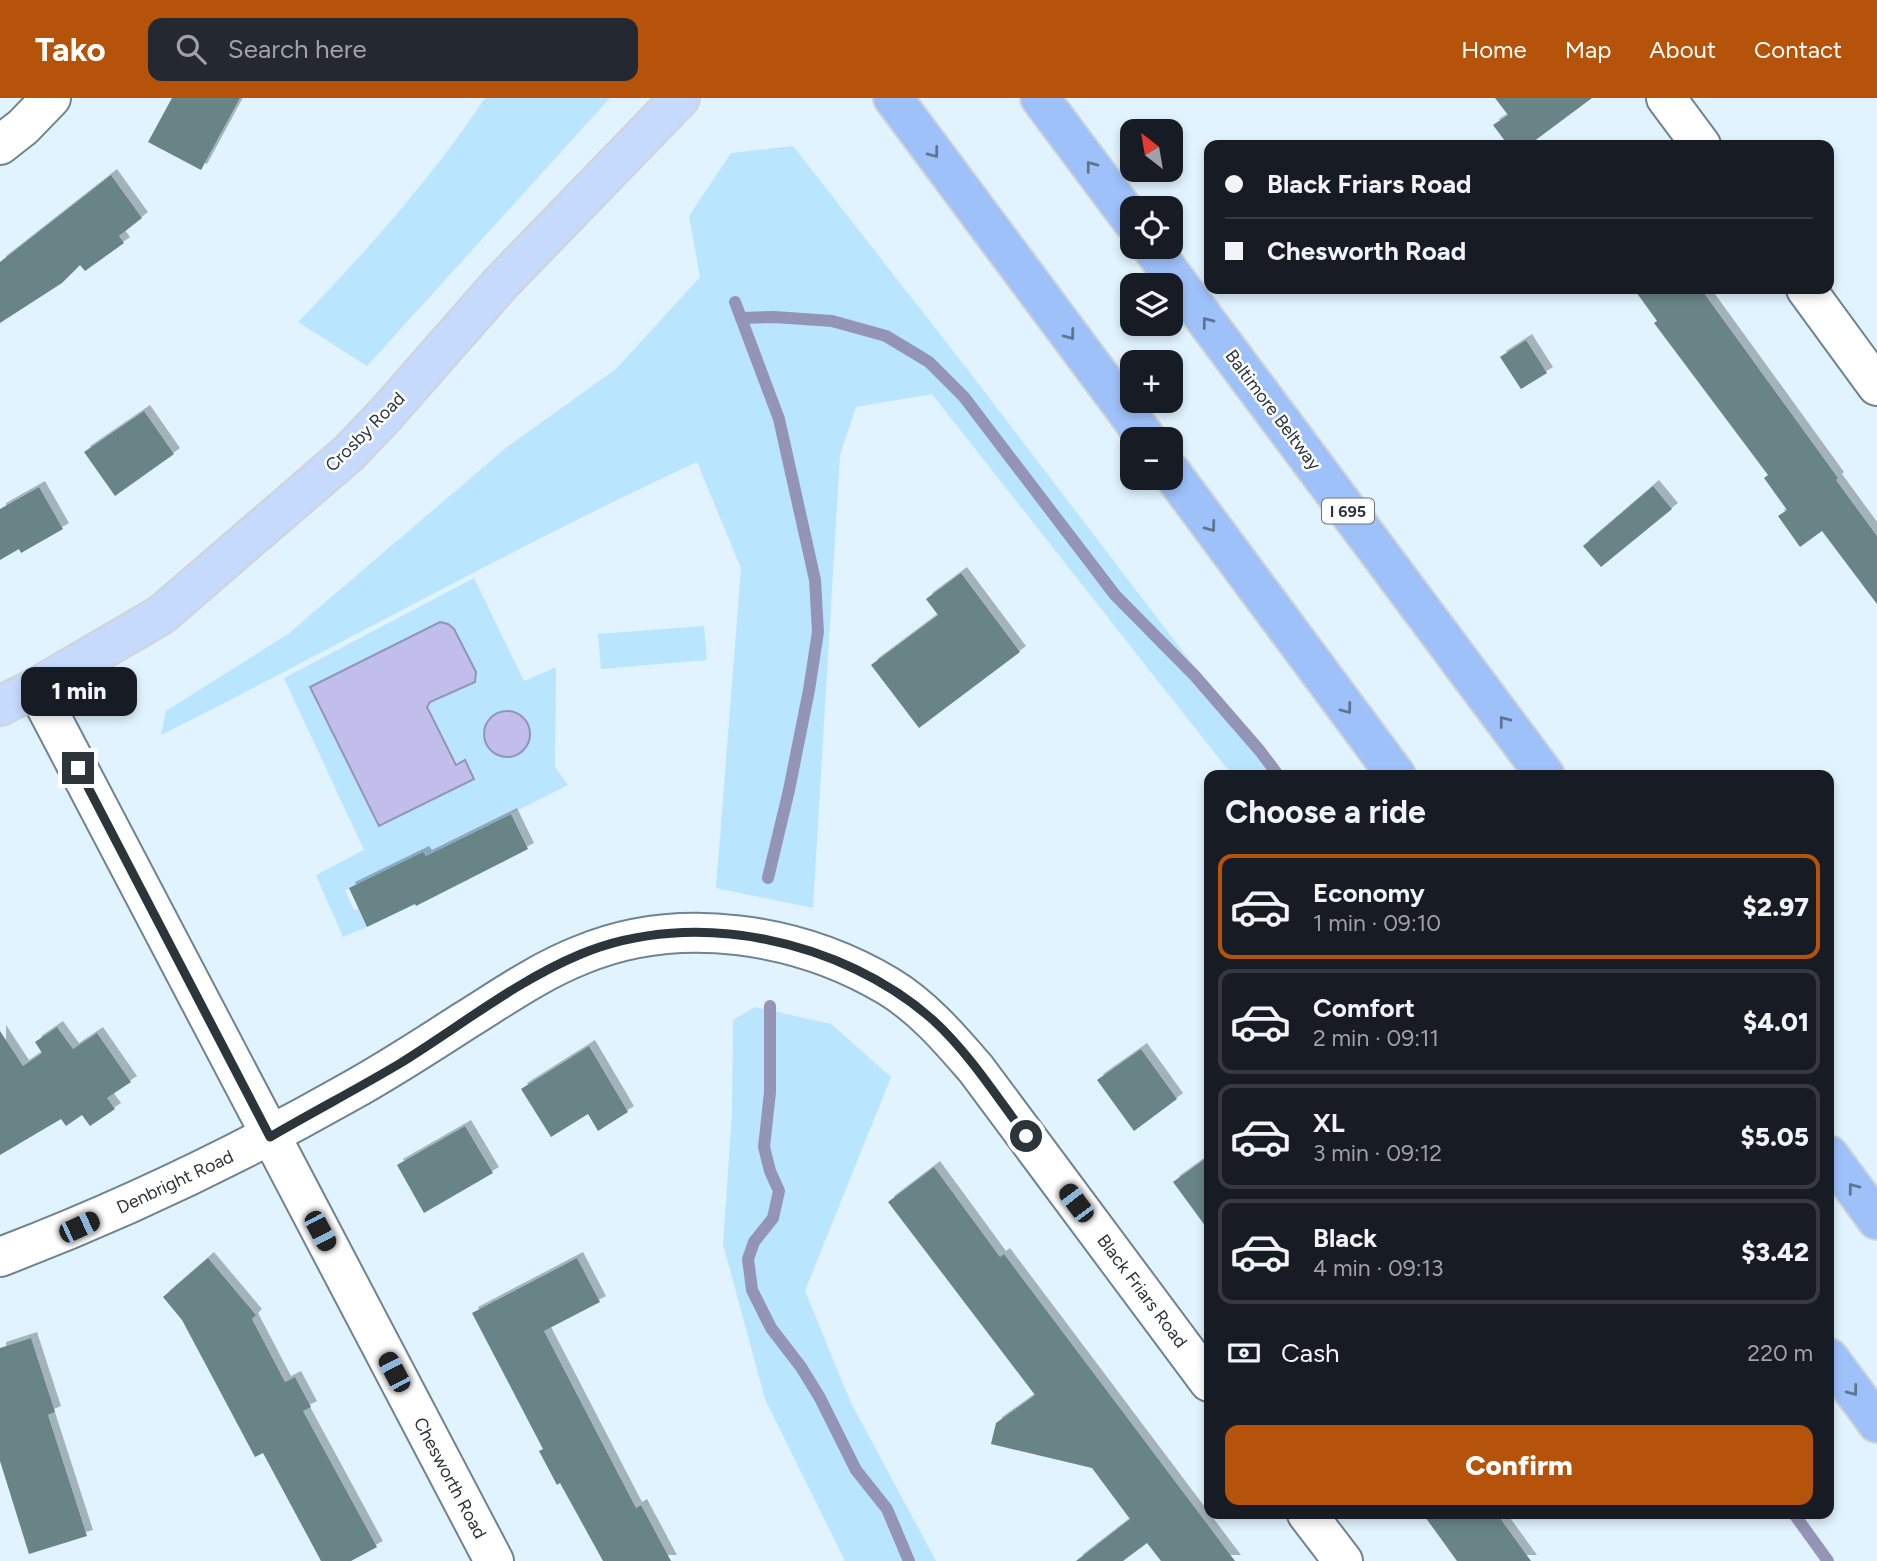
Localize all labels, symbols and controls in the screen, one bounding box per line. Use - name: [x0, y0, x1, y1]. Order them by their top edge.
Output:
- search box: [148, 18, 638, 81]
- text: Tako: [35, 30, 106, 69]
- icon: search: [172, 30, 210, 68]
- text: Search here: [228, 33, 367, 65]
- text: Home: [1461, 35, 1527, 64]
- text: Map: [1565, 35, 1611, 64]
- text: About: [1649, 35, 1716, 64]
- text: Contact: [1754, 35, 1842, 64]
- north arrow: [1120, 119, 1183, 182]
- map controls: [1120, 119, 1183, 490]
- one-way arrow: [926, 145, 938, 158]
- one-way arrow: [1087, 162, 1100, 174]
- text: Black Friars Road: [1267, 168, 1472, 200]
- button: locate: [1120, 196, 1183, 259]
- text: Chesworth Road: [1267, 235, 1466, 267]
- button: layers: [1120, 273, 1183, 336]
- one-way arrow: [1203, 317, 1216, 330]
- one-way arrow: [1061, 328, 1074, 340]
- street label: Baltimore Beltway: [1221, 345, 1326, 475]
- button: +: [1120, 350, 1183, 413]
- street label: Crosby Road: [321, 388, 409, 476]
- button: −: [1120, 427, 1183, 490]
- road number: I 695: [1322, 498, 1374, 524]
- one-way arrow: [1203, 519, 1216, 531]
- callout: 1 min: [20, 666, 136, 716]
- text: 1 min: [52, 677, 106, 705]
- one-way arrow: [1339, 701, 1351, 714]
- one-way arrow: [1500, 716, 1513, 728]
- route end: [62, 752, 94, 784]
- text: Choose a ride: [1225, 793, 1426, 831]
- icon: car: [1229, 875, 1292, 938]
- text: Economy: [1313, 877, 1425, 909]
- text: $2.97: [1743, 891, 1809, 923]
- text: 1 min · 09:10: [1313, 909, 1441, 937]
- icon: car: [1229, 990, 1292, 1053]
- text: Comfort: [1313, 992, 1415, 1024]
- text: $4.01: [1743, 1006, 1809, 1038]
- text: 2 min · 09:11: [1313, 1024, 1439, 1052]
- icon: car: [1229, 1105, 1292, 1168]
- text: XL: [1313, 1107, 1345, 1139]
- route start: [1010, 1120, 1042, 1152]
- text: $5.05: [1740, 1121, 1809, 1153]
- text: 3 min · 09:12: [1313, 1139, 1442, 1167]
- street label: Denbright Road: [113, 1145, 237, 1219]
- car: [1055, 1180, 1098, 1226]
- one-way arrow: [1849, 1183, 1861, 1196]
- car: [301, 1208, 340, 1254]
- car: [56, 1209, 103, 1245]
- icon: car: [1229, 1220, 1292, 1283]
- text: Black: [1313, 1222, 1377, 1254]
- street label: Black Friars Road: [1092, 1230, 1192, 1352]
- text: $3.42: [1741, 1236, 1809, 1268]
- text: 4 min · 09:13: [1313, 1254, 1444, 1282]
- icon: cash: [1225, 1334, 1263, 1372]
- text: Cash: [1281, 1337, 1340, 1369]
- text: 220 m: [1747, 1339, 1813, 1367]
- car: [375, 1349, 414, 1395]
- one-way arrow: [1845, 1383, 1857, 1395]
- street label: Chesworth Road: [409, 1413, 491, 1543]
- button: Confirm: [1225, 1425, 1813, 1505]

